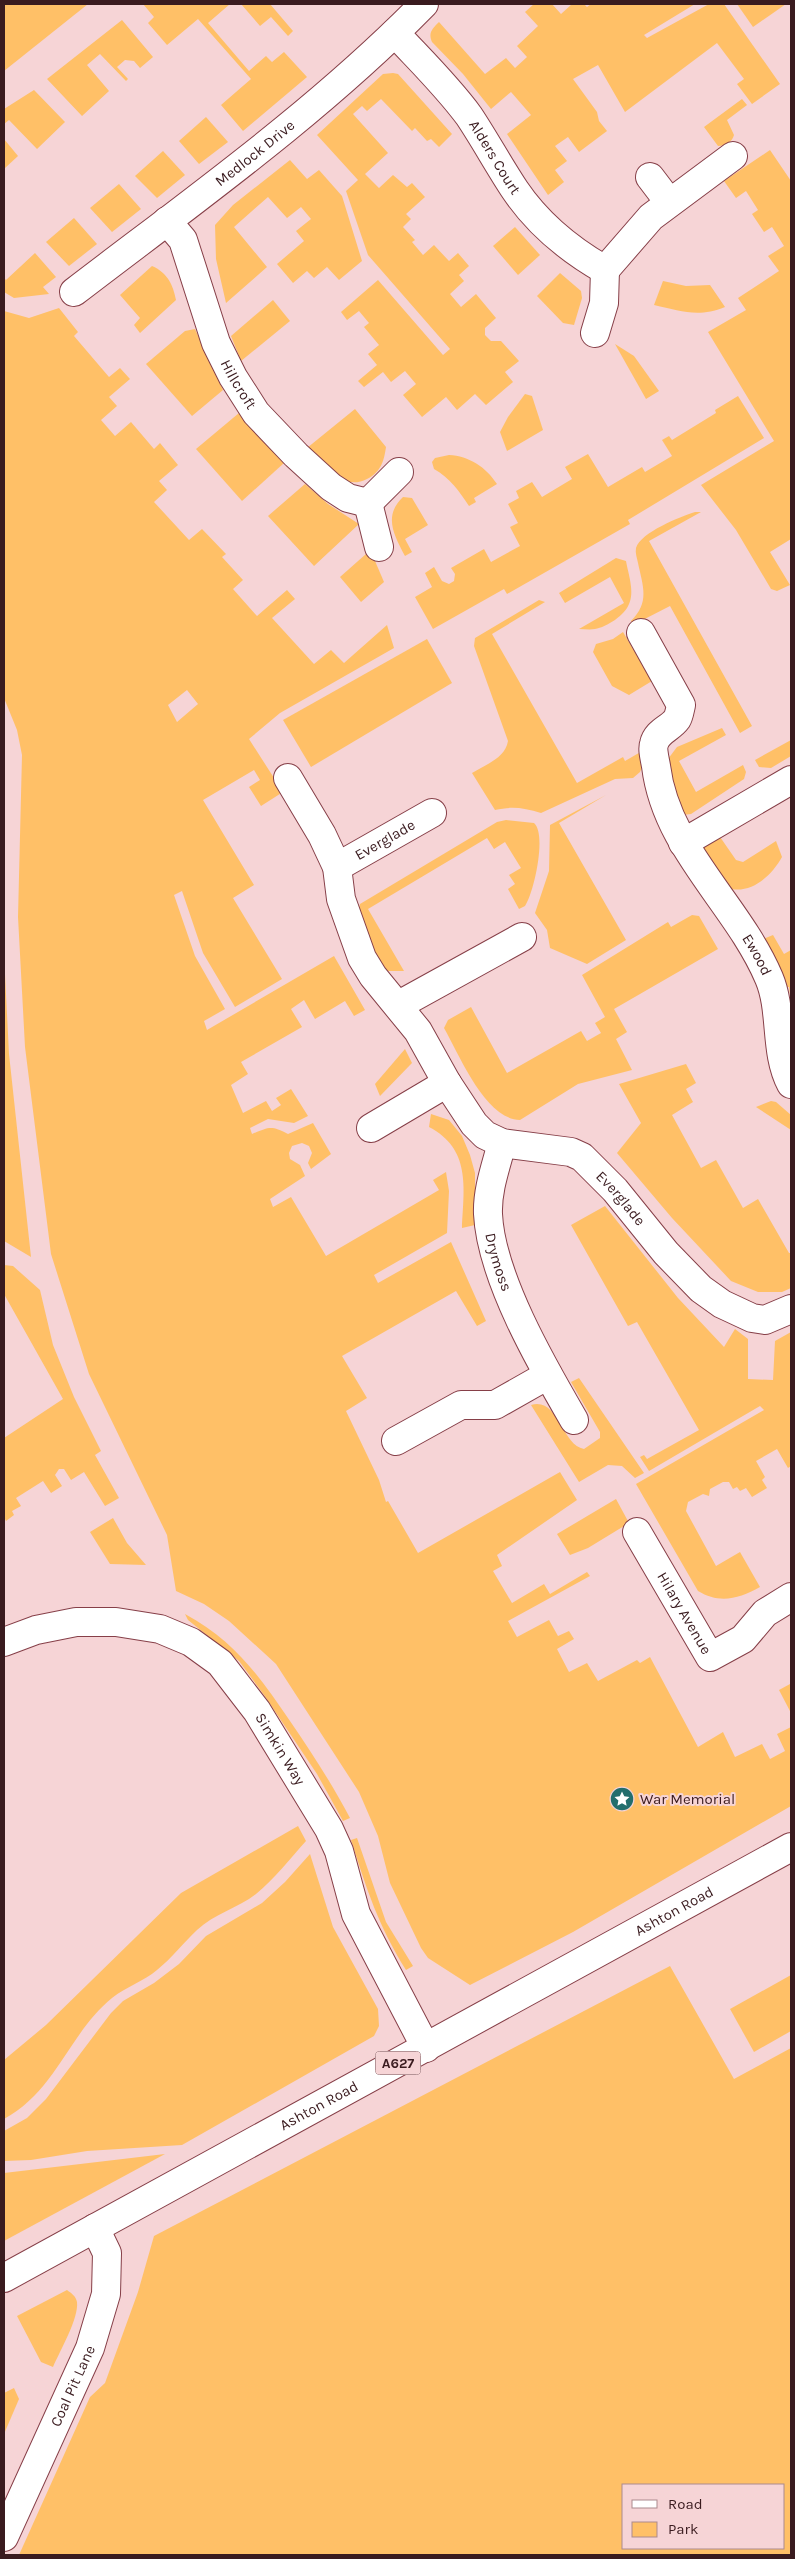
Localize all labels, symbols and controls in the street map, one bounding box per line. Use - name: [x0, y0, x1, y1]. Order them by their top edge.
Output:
- street label: Medlock Drive: [212, 116, 298, 190]
- street label: Alders Court: [465, 117, 525, 198]
- street label: Hillcroft: [217, 356, 260, 413]
- street label: Everglade: [352, 816, 418, 864]
- street label: Ewood: [738, 931, 776, 978]
- street label: Everglade: [592, 1167, 649, 1229]
- street label: Drymoss: [481, 1231, 516, 1294]
- street label: Hilary Avenue: [653, 1569, 715, 1658]
- street label: Simkin Way: [251, 1710, 309, 1788]
- place icon: War Memorial: [609, 1786, 635, 1812]
- place label: War Memorial: [640, 1790, 735, 1808]
- street label: Ashton Road: [632, 1882, 716, 1940]
- road number: A627: [376, 2052, 420, 2074]
- street label: Ashton Road: [277, 2077, 361, 2134]
- street label: Coal Pit Lane: [46, 2342, 99, 2429]
- legend: [622, 2484, 785, 2549]
- text: Road: [668, 2495, 703, 2513]
- text: Park: [668, 2520, 698, 2538]

